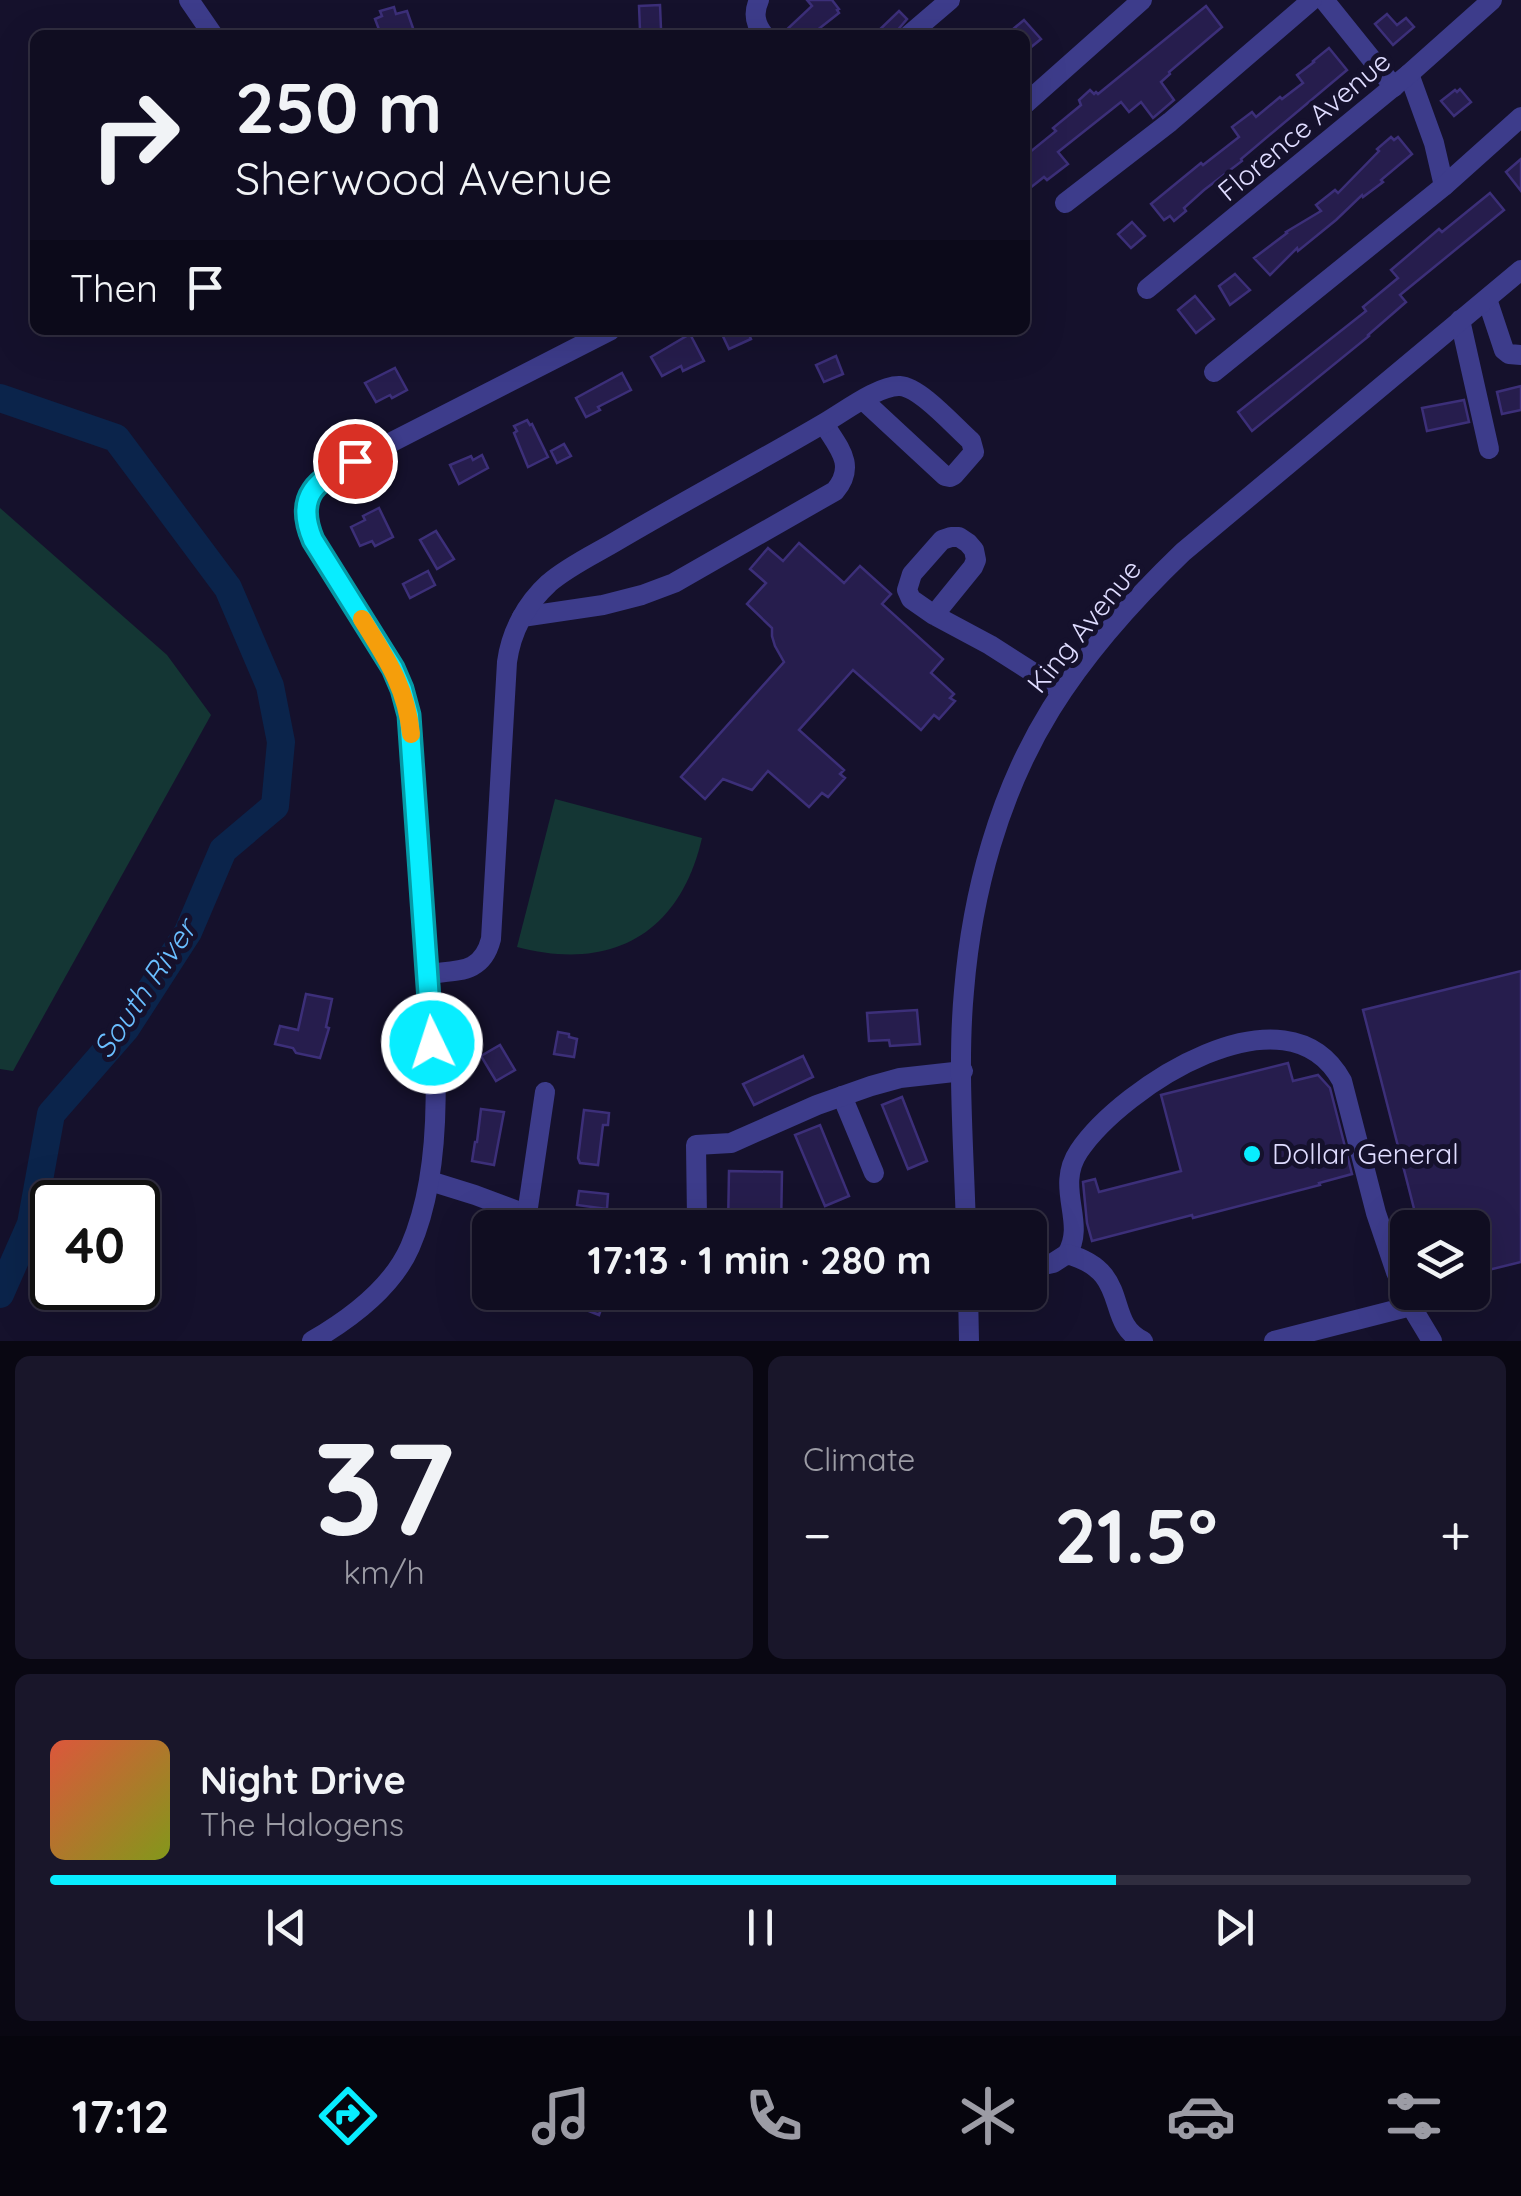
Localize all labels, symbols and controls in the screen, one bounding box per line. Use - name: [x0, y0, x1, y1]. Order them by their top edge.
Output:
- street label: Florence Avenue: [1210, 43, 1397, 208]
- text: 250 m: [235, 63, 442, 151]
- icon: right: [70, 70, 200, 200]
- text: Sherwood Avenue: [235, 150, 613, 206]
- icon: arrive: [178, 260, 233, 315]
- text: Then: [70, 264, 158, 312]
- pin: [313, 419, 398, 504]
- icon: arrive: [328, 434, 383, 489]
- street label: King Avenue: [1019, 552, 1148, 700]
- water label: South River: [84, 909, 206, 1065]
- position arrow: [380, 991, 484, 1095]
- place label: Dollar General: [1272, 1136, 1459, 1171]
- marker: Dollar General: [1241, 1143, 1263, 1165]
- speed limit sign: 40: [30, 1180, 160, 1310]
- map controls: [1390, 1210, 1490, 1310]
- button: layers: [1390, 1210, 1490, 1310]
- text: 17:13 · 1 min · 280 m: [587, 1236, 932, 1284]
- text: 37: [313, 1405, 455, 1568]
- text: Climate: [803, 1439, 915, 1479]
- text: 21.5°: [1054, 1488, 1217, 1582]
- text: −: [803, 1500, 832, 1569]
- text: +: [1440, 1500, 1471, 1569]
- text: km/h: [343, 1552, 425, 1592]
- text: Night Drive: [200, 1756, 406, 1804]
- text: The Halogens: [200, 1804, 404, 1844]
- icon: previous: [259, 1900, 314, 1955]
- icon: pause: [733, 1900, 788, 1955]
- icon: next: [1207, 1900, 1262, 1955]
- icon: directions: [313, 2081, 383, 2151]
- icon: music: [526, 2081, 596, 2151]
- icon: phone: [739, 2081, 809, 2151]
- icon: climate: [953, 2081, 1023, 2151]
- icon: car: [1166, 2081, 1236, 2151]
- icon: filters: [1379, 2081, 1449, 2151]
- text: 17:12: [72, 2088, 169, 2144]

